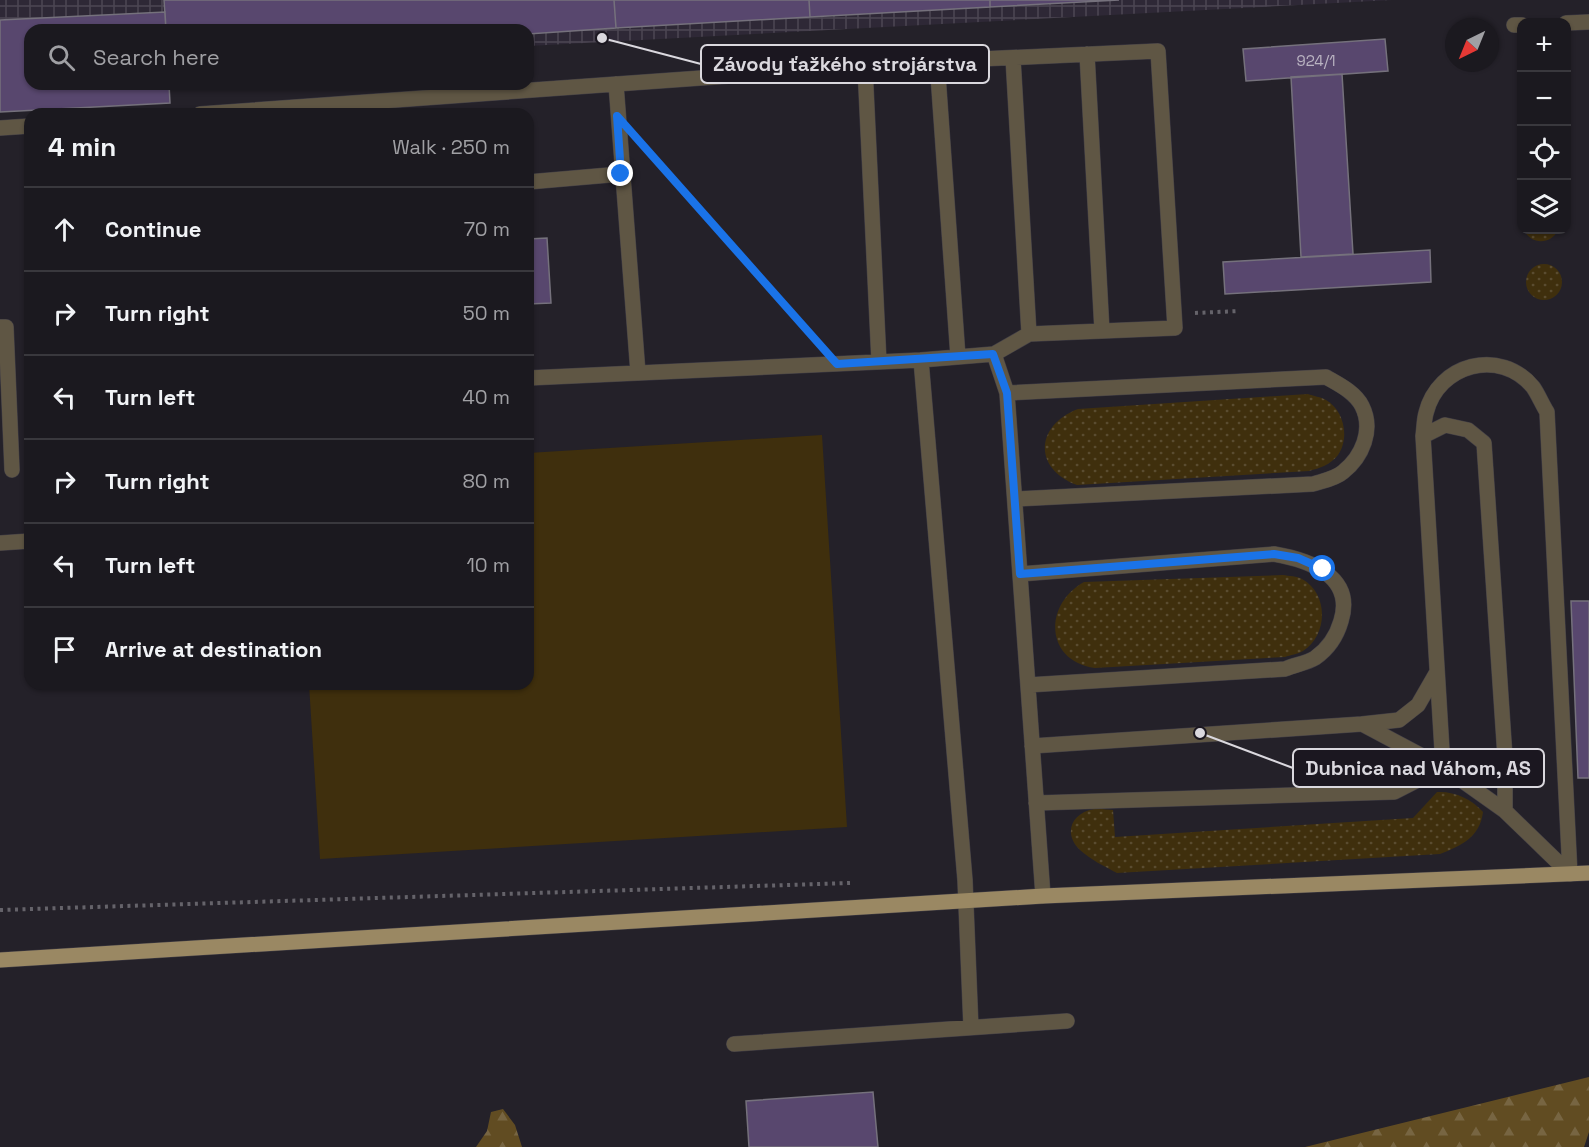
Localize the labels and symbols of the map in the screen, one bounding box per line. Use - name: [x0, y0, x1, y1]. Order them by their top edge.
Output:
- north arrow: [1445, 18, 1499, 72]
- callout: Závody ťažkého strojárstva: [701, 45, 989, 83]
- text: Závody ťažkého strojárstva: [713, 51, 977, 77]
- house number: 924/1: [1297, 51, 1335, 70]
- route end: [607, 160, 633, 186]
- route start: [1309, 555, 1335, 581]
- callout: Dubnica nad Váhom, AS: [1293, 749, 1544, 787]
- text: Dubnica nad Váhom, AS: [1305, 755, 1531, 781]

